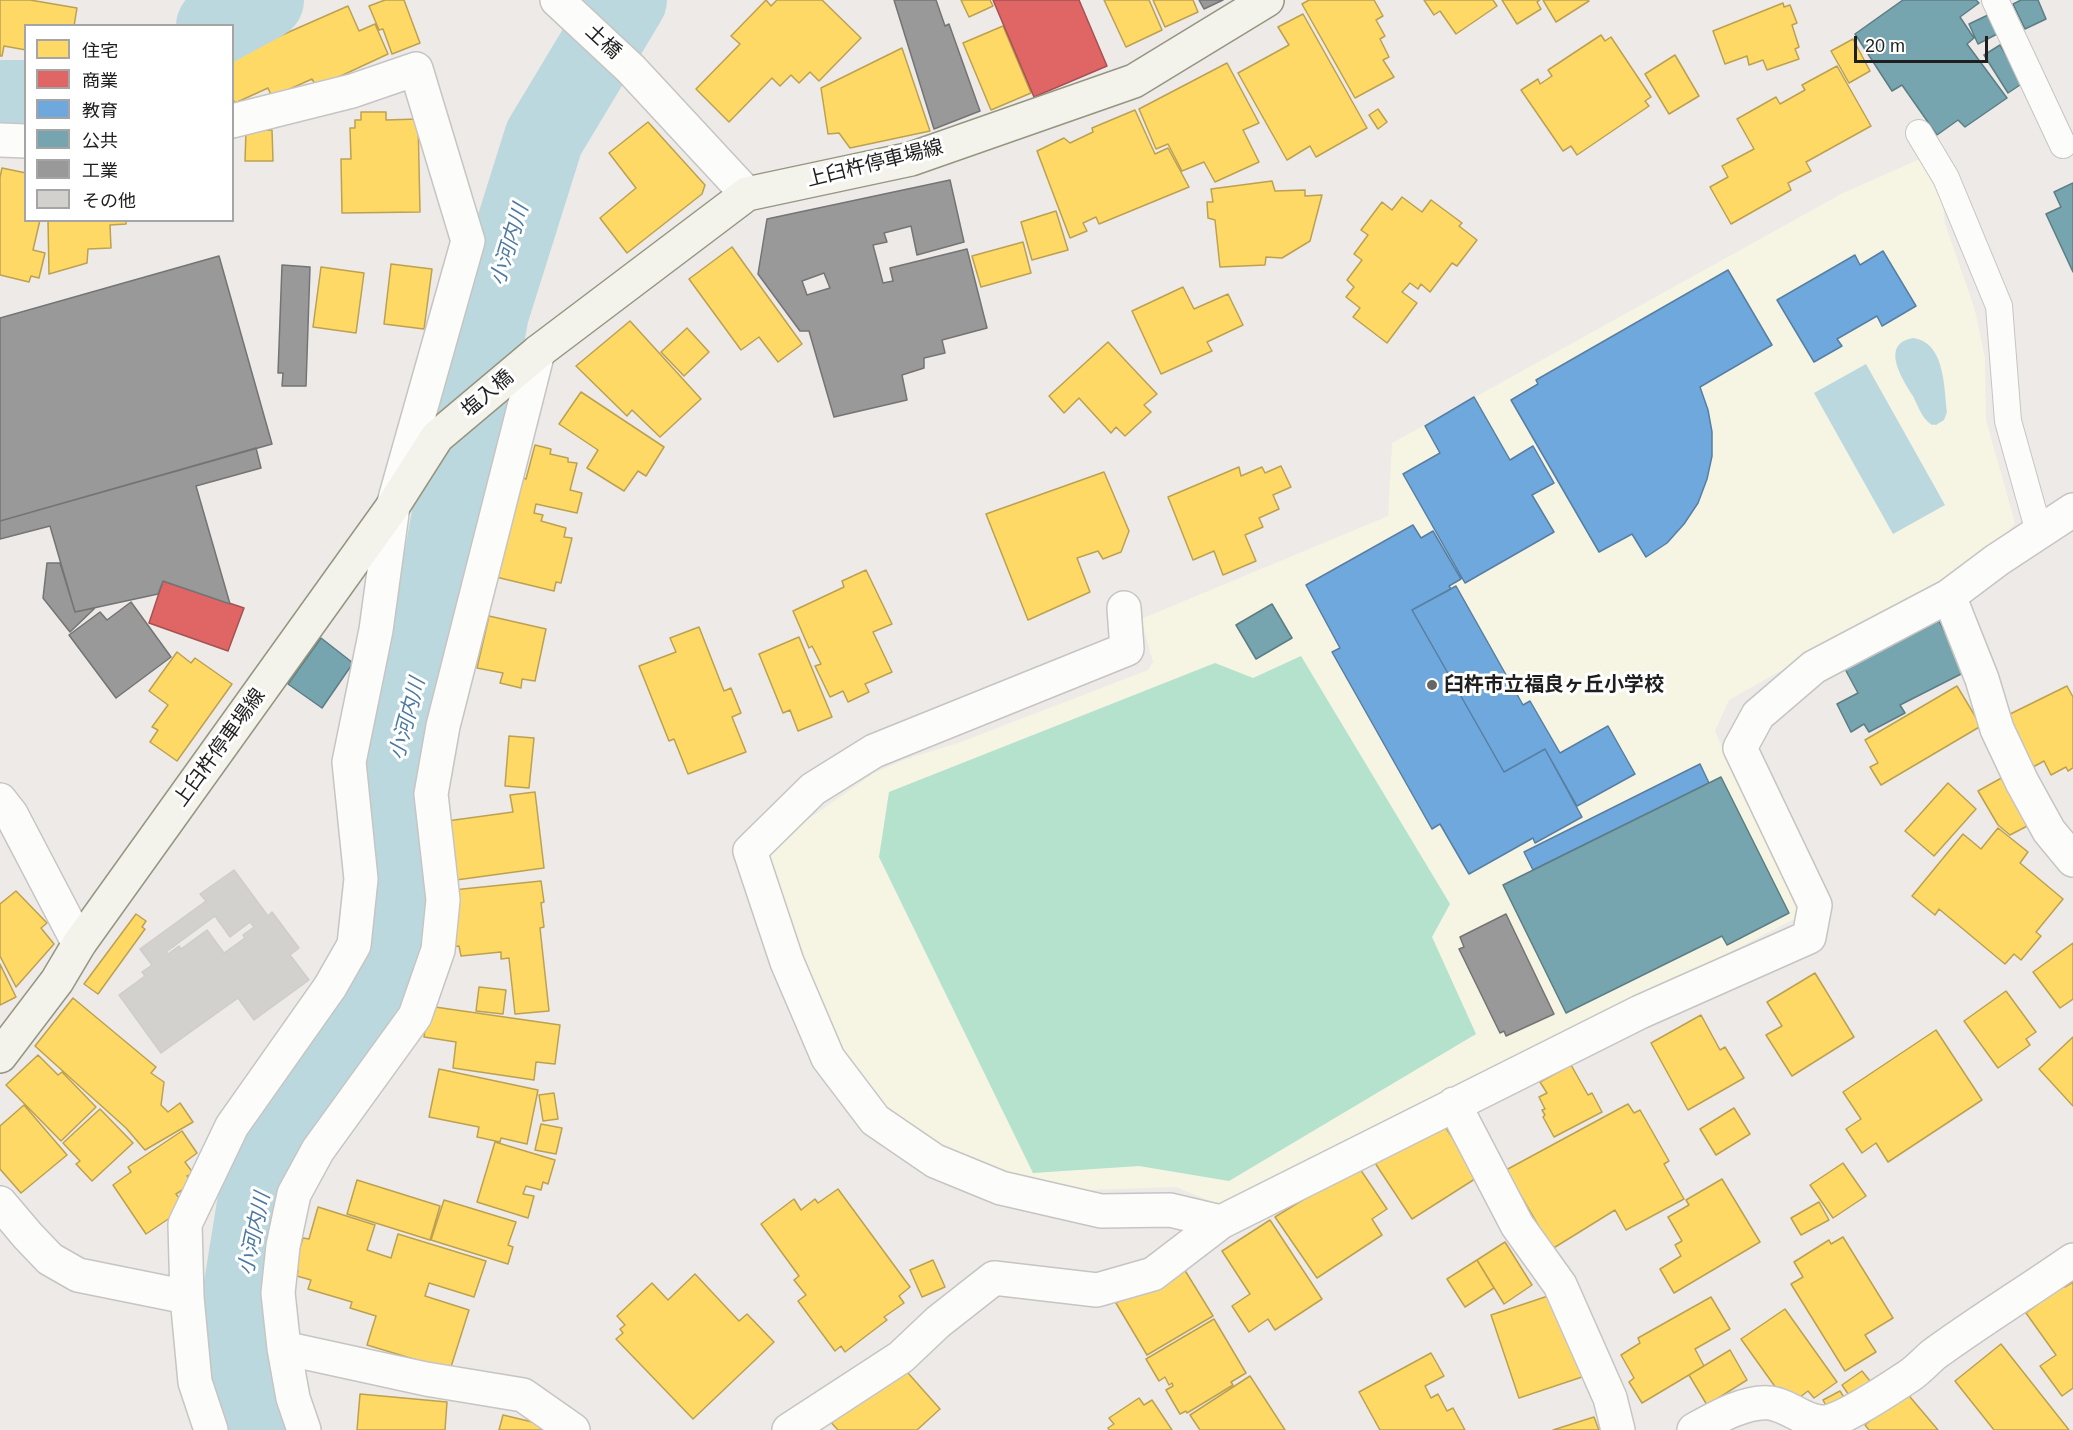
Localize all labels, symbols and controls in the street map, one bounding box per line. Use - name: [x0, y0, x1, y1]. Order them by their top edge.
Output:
- street label: 土橋: [580, 20, 626, 64]
- legend: [24, 24, 234, 222]
- scale bar: [1857, 24, 1990, 62]
- text: 20 m: [1865, 36, 1905, 56]
- text: 住宅: [82, 41, 118, 61]
- text: 商業: [82, 71, 118, 91]
- text: 教育: [82, 101, 118, 121]
- text: 公共: [82, 131, 118, 151]
- street label: 上臼杵停車場線: [804, 135, 946, 193]
- text: 工業: [82, 161, 118, 181]
- text: その他: [82, 191, 136, 211]
- water label: 小河内川: [486, 201, 534, 289]
- street label: 塩入橋: [457, 366, 519, 422]
- place label: 臼杵市立福良ヶ丘小学校: [1444, 673, 1664, 697]
- water label: 小河内川: [385, 675, 431, 763]
- marker: 臼杵市立福良ヶ丘小学校: [1425, 678, 1439, 692]
- street label: 上臼杵停車場線: [169, 684, 271, 812]
- water label: 小河内川: [234, 1190, 276, 1278]

